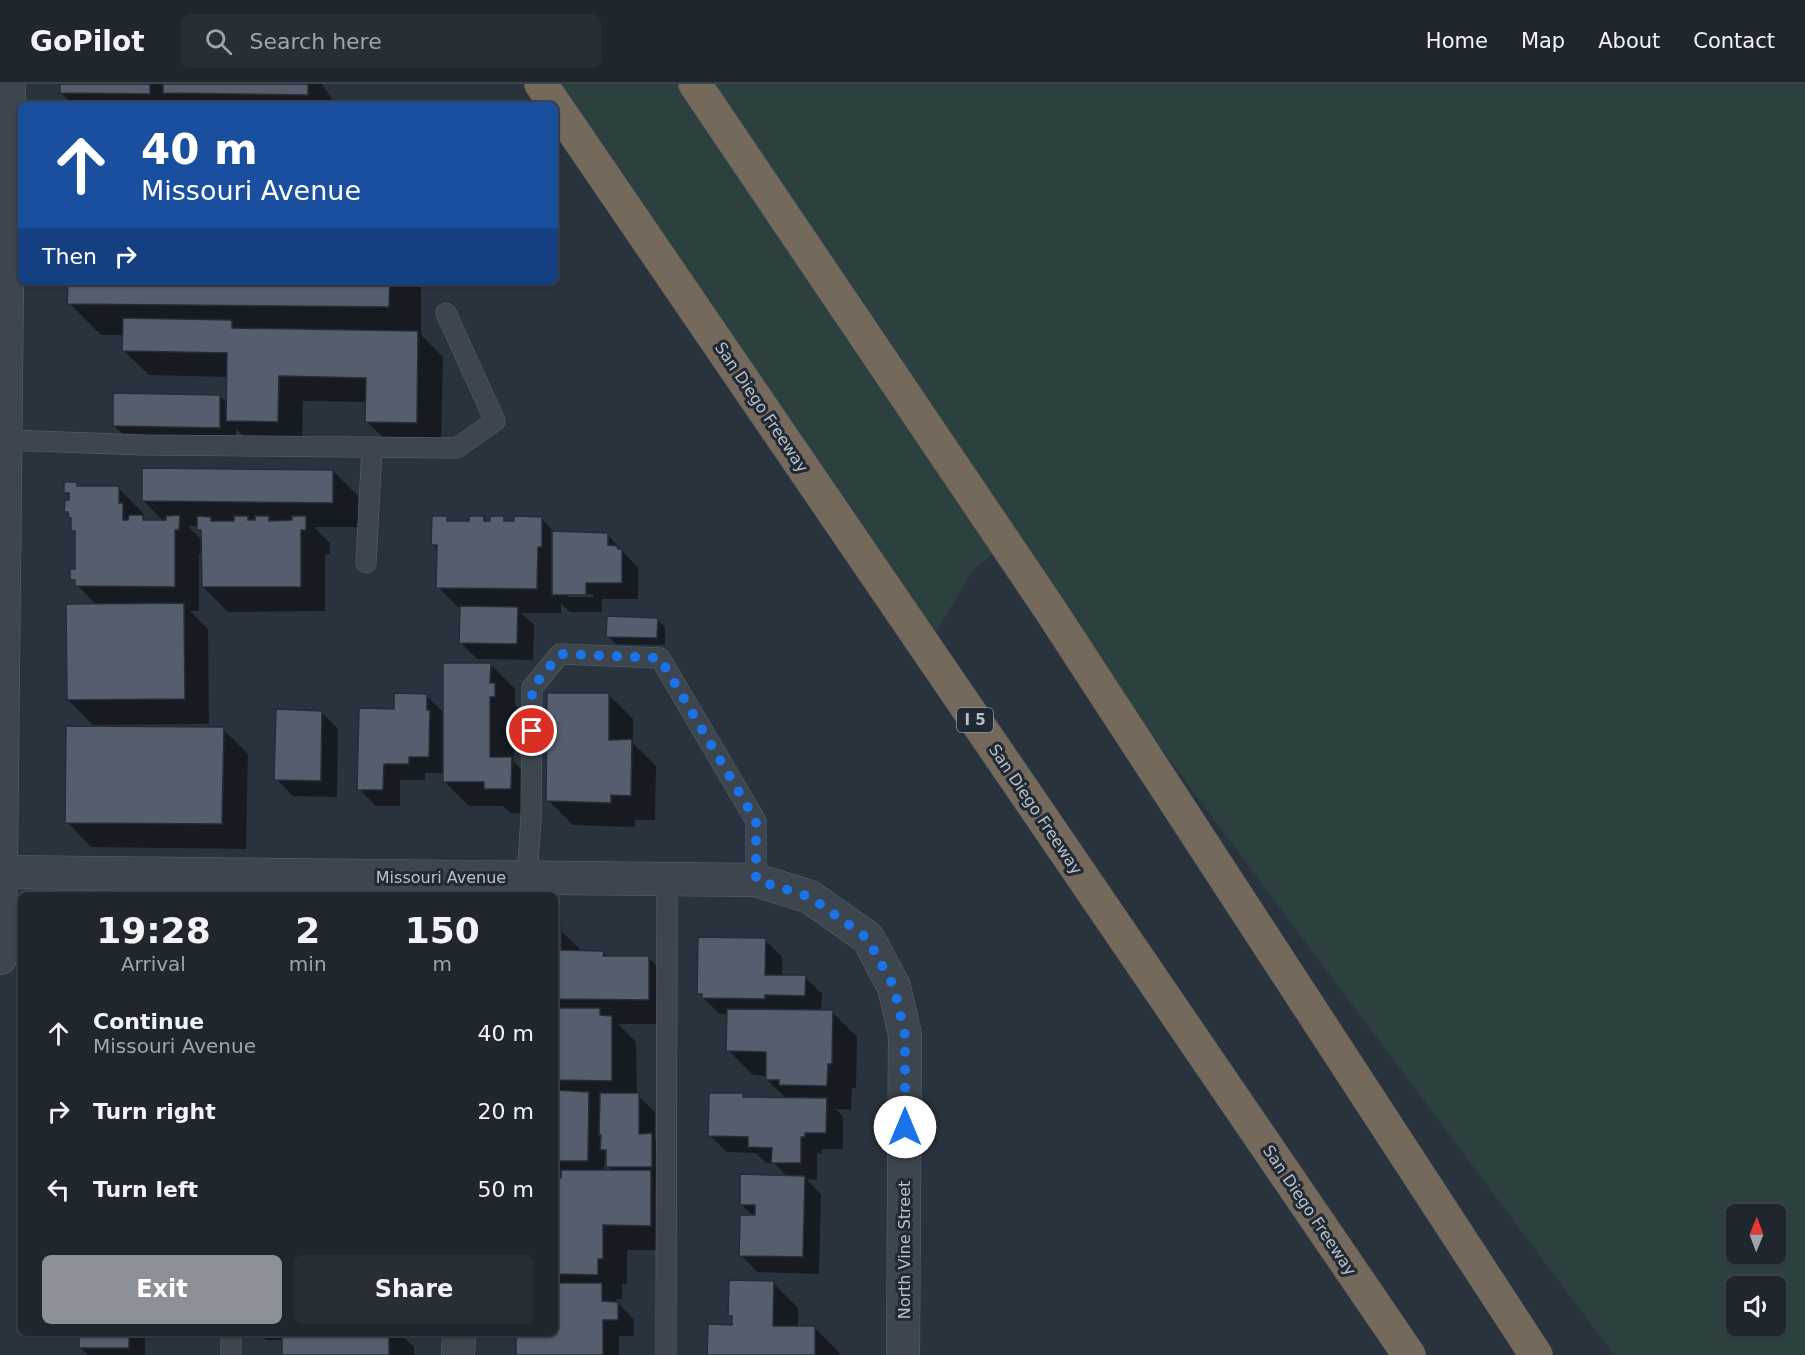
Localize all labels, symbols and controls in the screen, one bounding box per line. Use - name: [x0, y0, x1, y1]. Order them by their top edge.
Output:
- search box: [181, 14, 601, 68]
- text: GoPilot: [30, 25, 145, 58]
- icon: search: [202, 25, 235, 58]
- text: Search here: [250, 29, 382, 54]
- text: Home: [1426, 29, 1488, 53]
- text: Map: [1521, 29, 1565, 53]
- text: About: [1598, 29, 1660, 53]
- text: Contact: [1693, 29, 1775, 53]
- text: 40 m: [141, 125, 258, 174]
- icon: ahead: [42, 126, 120, 204]
- text: Missouri Avenue: [141, 175, 361, 206]
- icon: right: [109, 240, 142, 273]
- text: Then: [42, 244, 97, 269]
- street label: San Diego Freeway: [711, 338, 812, 476]
- pin: [506, 705, 557, 756]
- road number: I 5: [957, 708, 993, 732]
- icon: arrive: [515, 714, 548, 747]
- street label: San Diego Freeway: [985, 740, 1086, 878]
- street label: Missouri Avenue: [376, 868, 506, 887]
- text: 19:28: [96, 910, 211, 951]
- text: 2: [295, 910, 320, 951]
- text: 150: [405, 910, 480, 951]
- text: Arrival: [121, 952, 186, 976]
- text: min: [289, 952, 327, 976]
- text: m: [433, 952, 452, 976]
- text: Continue: [93, 1009, 204, 1034]
- icon: ahead: [42, 1017, 75, 1050]
- text: 40 m: [478, 1021, 534, 1046]
- text: Missouri Avenue: [93, 1034, 256, 1058]
- icon: right: [42, 1095, 75, 1128]
- position arrow: [873, 1095, 937, 1159]
- text: Turn right: [93, 1099, 216, 1124]
- text: 20 m: [478, 1099, 534, 1124]
- street label: San Diego Freeway: [1259, 1141, 1360, 1279]
- icon: left: [42, 1173, 75, 1206]
- text: Turn left: [93, 1177, 198, 1202]
- text: 50 m: [478, 1177, 534, 1202]
- street label: North Vine Street: [895, 1181, 914, 1319]
- north arrow: [1726, 1204, 1786, 1264]
- map controls: [1726, 1204, 1786, 1336]
- button: Exit: [42, 1255, 282, 1324]
- button: Share: [294, 1255, 534, 1324]
- button: sound: [1726, 1276, 1786, 1336]

